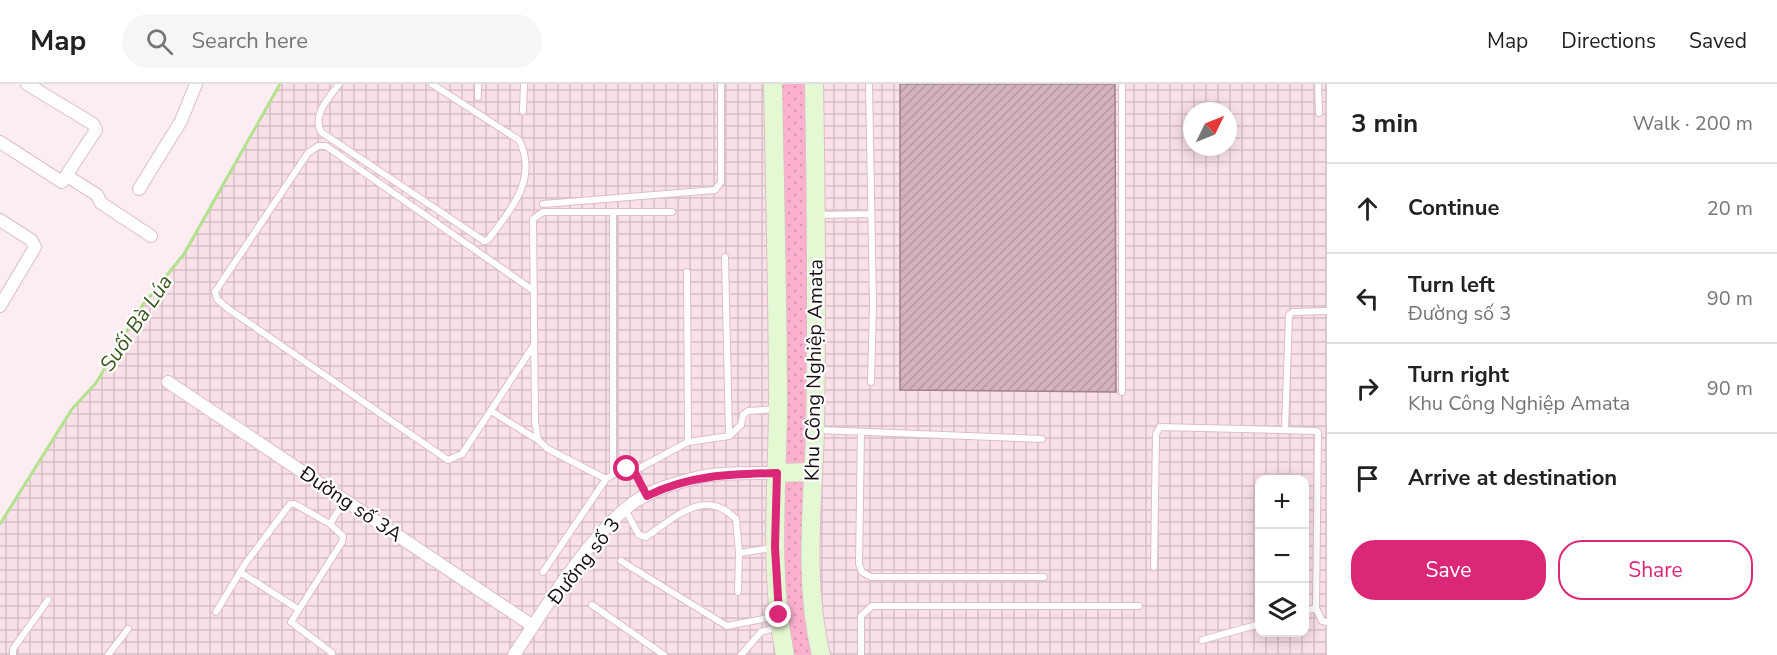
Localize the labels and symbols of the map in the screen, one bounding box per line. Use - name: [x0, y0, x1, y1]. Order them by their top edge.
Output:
- north arrow: [1183, 102, 1237, 156]
- street label: Khu Công Nghiệp Amata: [799, 259, 829, 481]
- water label: Suối Bà Lúa: [93, 269, 179, 377]
- route start: [613, 455, 639, 481]
- street label: Đường số 3A: [294, 459, 408, 548]
- street label: Đường số 3: [541, 512, 626, 611]
- route end: [765, 601, 791, 627]

